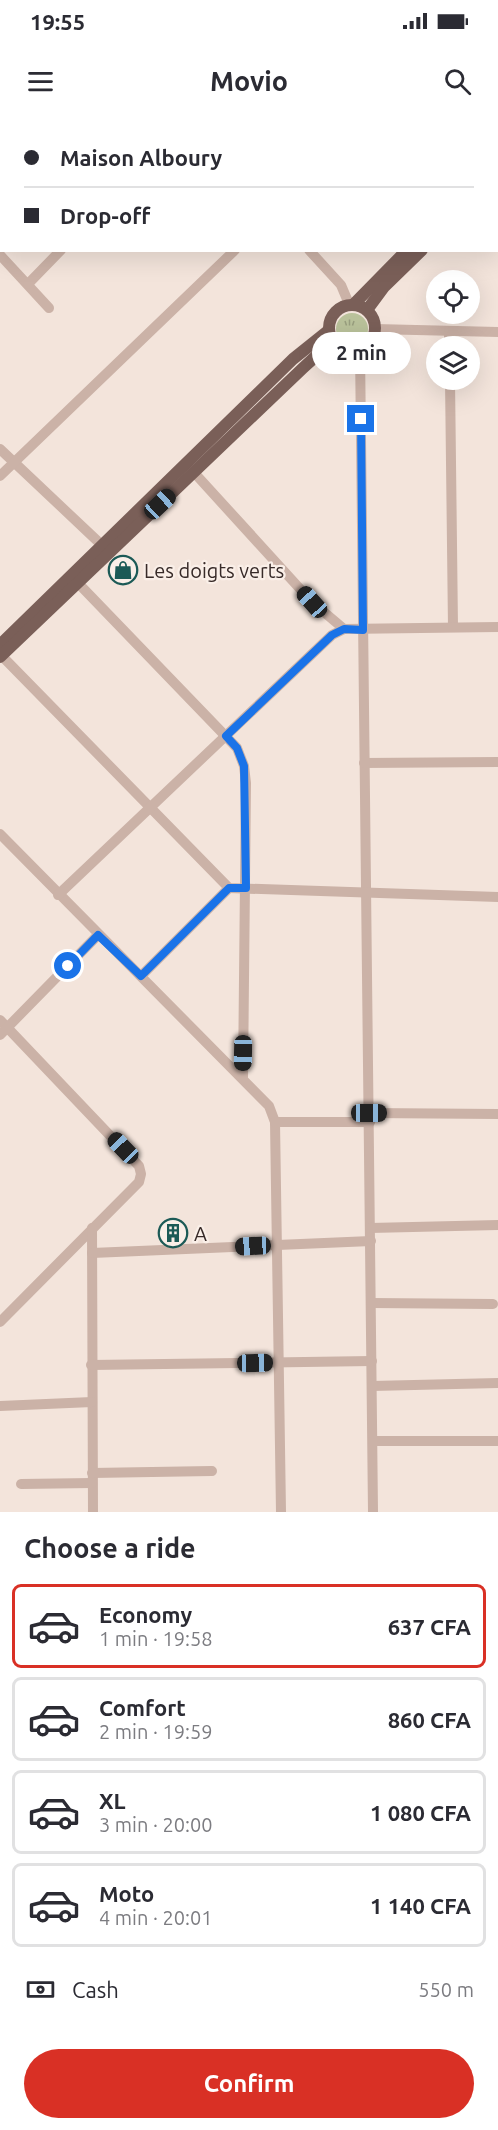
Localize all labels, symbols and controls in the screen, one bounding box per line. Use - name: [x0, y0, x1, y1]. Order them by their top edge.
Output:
- text: 19:55: [30, 9, 85, 34]
- icon: menu: [24, 65, 57, 98]
- icon: search: [441, 65, 474, 98]
- text: Movio: [210, 66, 288, 96]
- text: Maison Alboury: [60, 145, 222, 170]
- text: Drop-off: [60, 203, 150, 228]
- map controls: [426, 270, 480, 390]
- button: locate: [426, 270, 480, 324]
- callout: 2 min: [312, 332, 410, 374]
- button: layers: [426, 336, 480, 390]
- text: 2 min: [336, 341, 387, 364]
- route end: [347, 405, 374, 432]
- car: [141, 485, 179, 523]
- shop icon: Les doigts verts: [107, 554, 139, 586]
- place label: Les doigts verts: [144, 559, 284, 582]
- car: [293, 583, 331, 621]
- route start: [54, 952, 81, 979]
- car: [234, 1035, 252, 1071]
- car: [351, 1104, 387, 1122]
- car: [104, 1129, 142, 1167]
- building icon: A: [157, 1217, 189, 1249]
- place label: A: [194, 1222, 207, 1245]
- car: [235, 1236, 271, 1256]
- car: [237, 1354, 273, 1372]
- text: Choose a ride: [24, 1533, 196, 1563]
- icon: car: [27, 1599, 81, 1653]
- text: Economy: [99, 1602, 192, 1627]
- text: 637 CFA: [388, 1614, 471, 1639]
- text: 1 min · 19:58: [99, 1627, 213, 1650]
- icon: car: [27, 1692, 81, 1746]
- text: Comfort: [99, 1695, 186, 1720]
- text: 860 CFA: [388, 1707, 471, 1732]
- text: 2 min · 19:59: [99, 1720, 213, 1743]
- icon: car: [27, 1785, 81, 1839]
- text: XL: [99, 1788, 126, 1813]
- text: 1 080 CFA: [370, 1800, 471, 1825]
- text: 3 min · 20:00: [99, 1813, 213, 1836]
- icon: car: [27, 1878, 81, 1932]
- text: Moto: [99, 1881, 154, 1906]
- text: 1 140 CFA: [370, 1893, 471, 1918]
- text: 4 min · 20:01: [99, 1906, 213, 1929]
- icon: cash: [24, 1973, 57, 2006]
- text: Cash: [72, 1977, 119, 2002]
- text: 550 m: [418, 1978, 474, 2001]
- button: Confirm: [24, 2049, 474, 2118]

